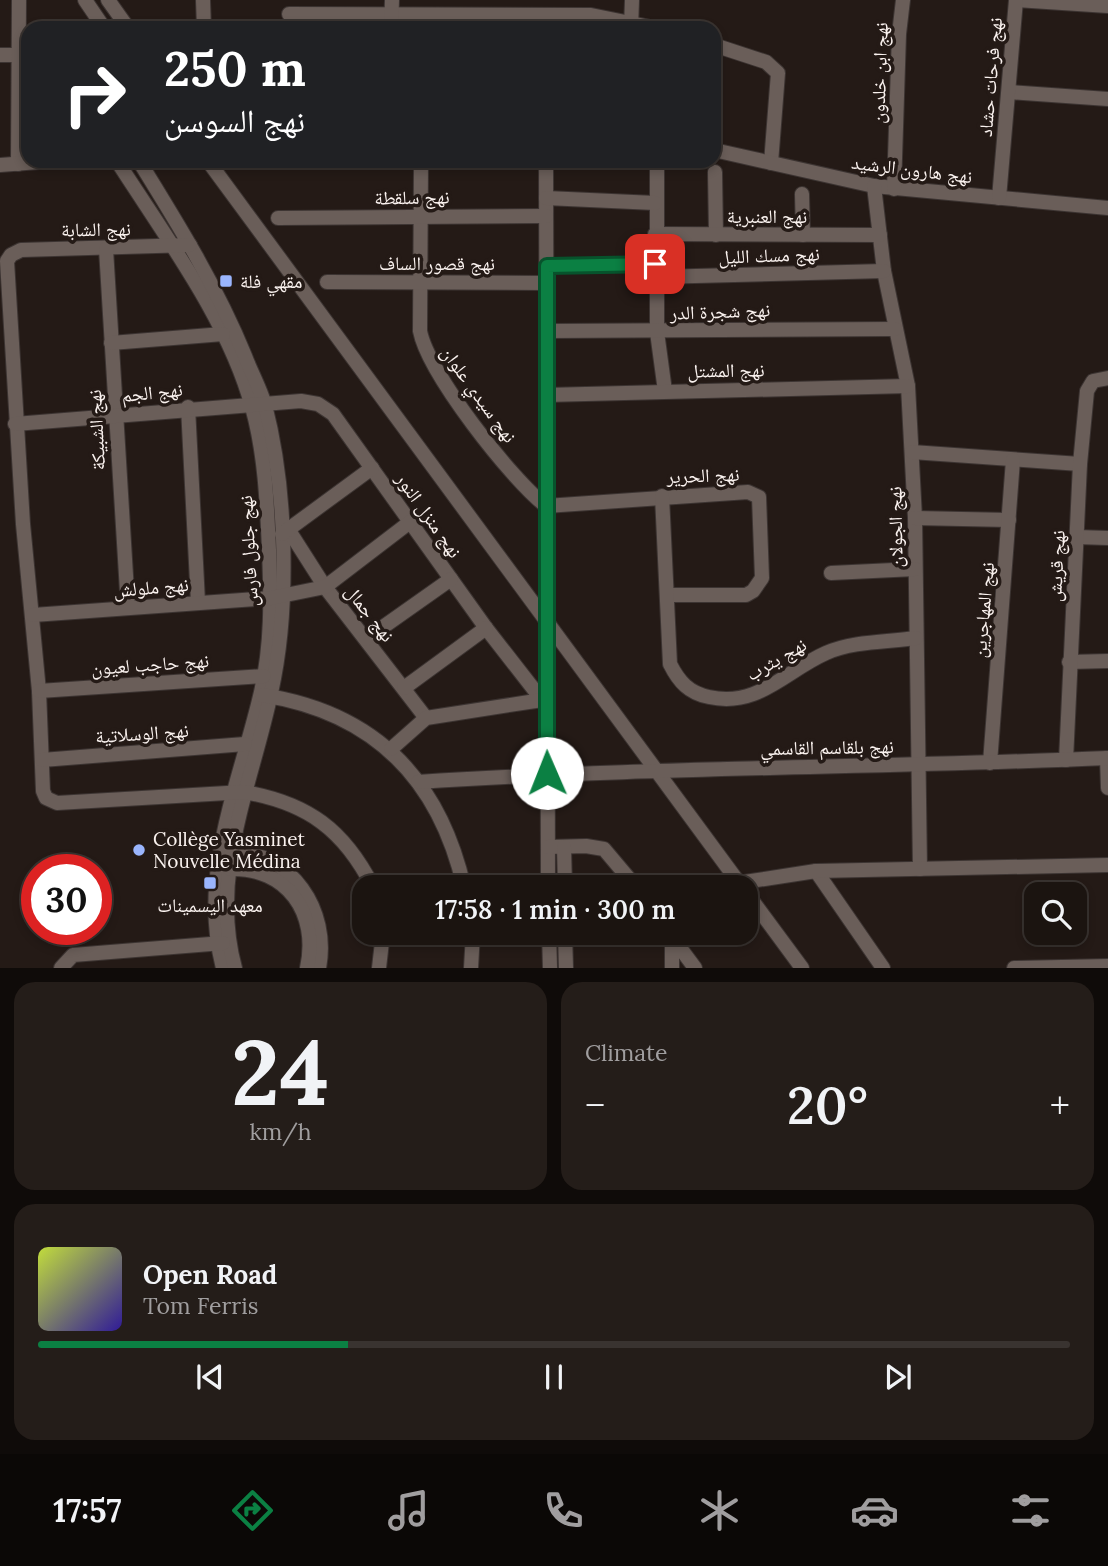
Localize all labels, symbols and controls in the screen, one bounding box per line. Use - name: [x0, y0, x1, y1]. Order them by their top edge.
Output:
- street label: نهج فرحات حشاد: [973, 16, 1008, 138]
- street label: نهج ابن خلدون: [865, 22, 894, 124]
- text: 250 m: [164, 37, 306, 99]
- icon: right: [49, 49, 140, 140]
- text: نهج السوسن: [164, 100, 305, 141]
- street label: نهج هارون الرشيد: [850, 150, 974, 189]
- street label: نهج سلقطة: [374, 184, 450, 211]
- street label: نهج العنبرية: [727, 204, 807, 229]
- street label: نهج الشابة: [61, 216, 131, 243]
- pin: [625, 234, 685, 294]
- street label: نهج مسك الليل: [718, 241, 820, 270]
- icon: arrive: [636, 245, 674, 283]
- street label: نهج قصور الساف: [379, 251, 495, 276]
- place label: مقهي فلة: [240, 269, 303, 297]
- marker: مقهي فلة: [218, 273, 234, 289]
- street label: نهج شجرة الدر: [668, 297, 771, 326]
- street label: نهج سيدي علوان: [433, 341, 522, 449]
- street label: نهج المشتل: [687, 357, 765, 384]
- street label: نهج الجم: [120, 377, 184, 408]
- street label: نهج الشبيكة: [82, 389, 111, 471]
- street label: نهج الحرير: [665, 462, 740, 489]
- street label: نهج منزل النور: [389, 467, 467, 563]
- street label: نهج الجولان: [882, 486, 909, 568]
- street label: نهج جلول فارس: [233, 495, 264, 607]
- street label: نهج قريش: [1042, 530, 1071, 602]
- street label: نهج المهاجرين: [967, 561, 1000, 659]
- street label: نهج ملولش: [112, 572, 190, 603]
- street label: نهج جمال: [339, 580, 400, 647]
- street label: نهج يثرب: [741, 632, 811, 687]
- street label: نهج حاجب لعيون: [90, 648, 210, 681]
- street label: نهج الوسلاتية: [94, 718, 190, 749]
- street label: نهج بلقاسم القاسمي: [760, 734, 894, 764]
- position arrow: [510, 736, 584, 810]
- place label: Collège Yasminet Nouvelle Médina: [153, 827, 305, 873]
- marker: Collège Yasminet Nouvelle Médina: [131, 842, 147, 858]
- speed limit sign: 30: [21, 854, 112, 945]
- marker: معهد اليسمينات: [202, 875, 218, 891]
- map controls: [1024, 882, 1087, 945]
- button: search: [1024, 882, 1087, 945]
- place label: معهد اليسمينات: [157, 893, 263, 917]
- text: 17:58 · 1 min · 300 m: [435, 893, 675, 926]
- text: 24: [231, 1013, 330, 1130]
- text: Climate: [585, 1038, 667, 1067]
- text: 20°: [787, 1072, 868, 1138]
- text: −: [585, 1081, 605, 1129]
- text: +: [1050, 1081, 1070, 1129]
- text: km/h: [249, 1117, 312, 1146]
- text: Open Road: [143, 1258, 277, 1291]
- text: Tom Ferris: [143, 1291, 258, 1320]
- icon: previous: [191, 1358, 229, 1396]
- icon: pause: [535, 1358, 573, 1396]
- icon: next: [879, 1358, 917, 1396]
- icon: directions: [228, 1486, 277, 1535]
- icon: music: [384, 1486, 433, 1535]
- icon: phone: [539, 1486, 588, 1535]
- icon: climate: [695, 1486, 744, 1535]
- icon: car: [850, 1486, 899, 1535]
- icon: filters: [1006, 1486, 1055, 1535]
- text: 17:57: [53, 1490, 122, 1531]

